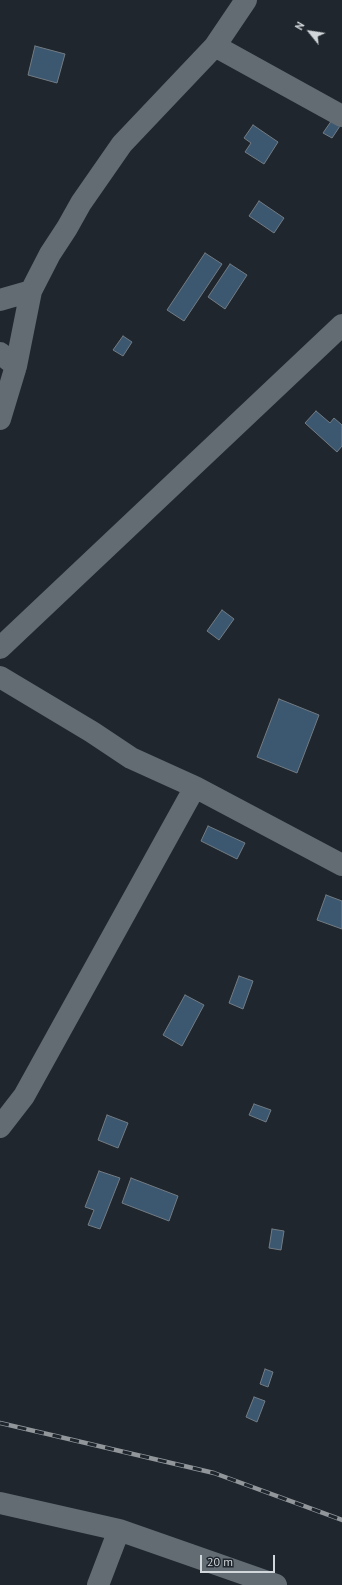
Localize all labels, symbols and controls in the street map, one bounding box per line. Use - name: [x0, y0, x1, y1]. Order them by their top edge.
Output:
- north arrow: [290, 12, 330, 52]
- text: N: [292, 19, 307, 33]
- scale bar: [202, 1547, 277, 1573]
- text: 20 m: [207, 1554, 233, 1569]

